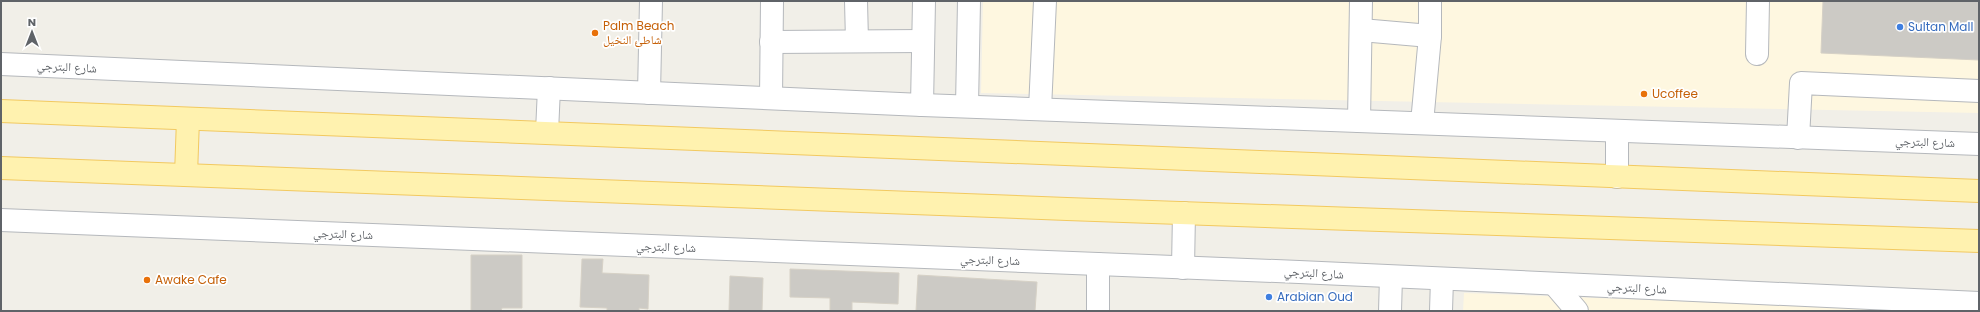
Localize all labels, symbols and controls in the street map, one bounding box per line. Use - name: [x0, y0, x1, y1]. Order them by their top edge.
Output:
- north arrow: [12, 12, 52, 52]
- text: N: [28, 14, 36, 30]
- place label: Palm Beach شاطئ النخيل: [603, 17, 674, 48]
- place label: Sultan Mall: [1908, 18, 1973, 35]
- marker: Sultan Mall: [1895, 22, 1905, 32]
- marker: Palm Beach شاطئ النخيل: [590, 28, 600, 38]
- street label: شارع البترجي: [37, 56, 98, 79]
- place label: Ucoffee: [1652, 85, 1698, 102]
- marker: Ucoffee: [1639, 89, 1649, 99]
- street label: شارع البترجي: [1895, 132, 1955, 153]
- street label: شارع البترجي: [313, 224, 373, 245]
- street label: شارع البترجي: [636, 237, 696, 258]
- street label: شارع البترجي: [960, 250, 1020, 271]
- street label: شارع البترجي: [1284, 262, 1345, 285]
- place label: Awake Cafe: [155, 271, 227, 288]
- marker: Awake Cafe: [142, 275, 152, 285]
- street label: شارع البترجي: [1607, 277, 1668, 300]
- place label: Arabian Oud: [1277, 288, 1353, 305]
- marker: Arabian Oud: [1264, 292, 1274, 302]

